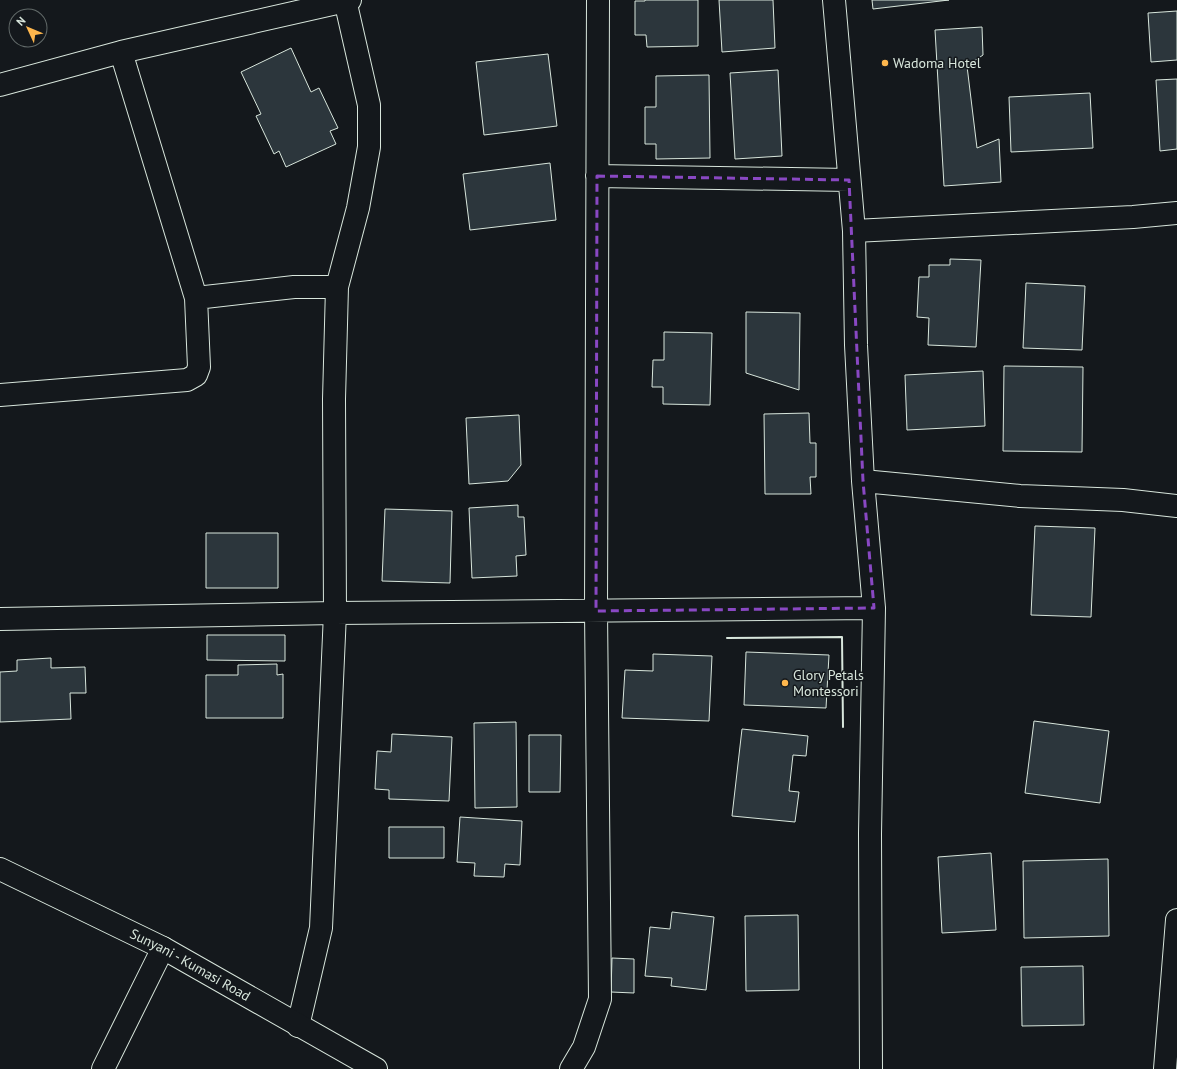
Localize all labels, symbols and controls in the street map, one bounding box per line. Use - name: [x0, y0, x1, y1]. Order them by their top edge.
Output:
- north arrow: [8, 8, 48, 48]
- text: N: [13, 14, 28, 29]
- place label: Wadoma Hotel: [893, 54, 981, 72]
- marker: Wadoma Hotel: [880, 58, 890, 68]
- place label: Glory Petals Montessori: [793, 666, 864, 700]
- marker: Glory Petals Montessori: [780, 678, 790, 688]
- street label: Sunyani - Kumasi Road: [127, 924, 254, 1005]

